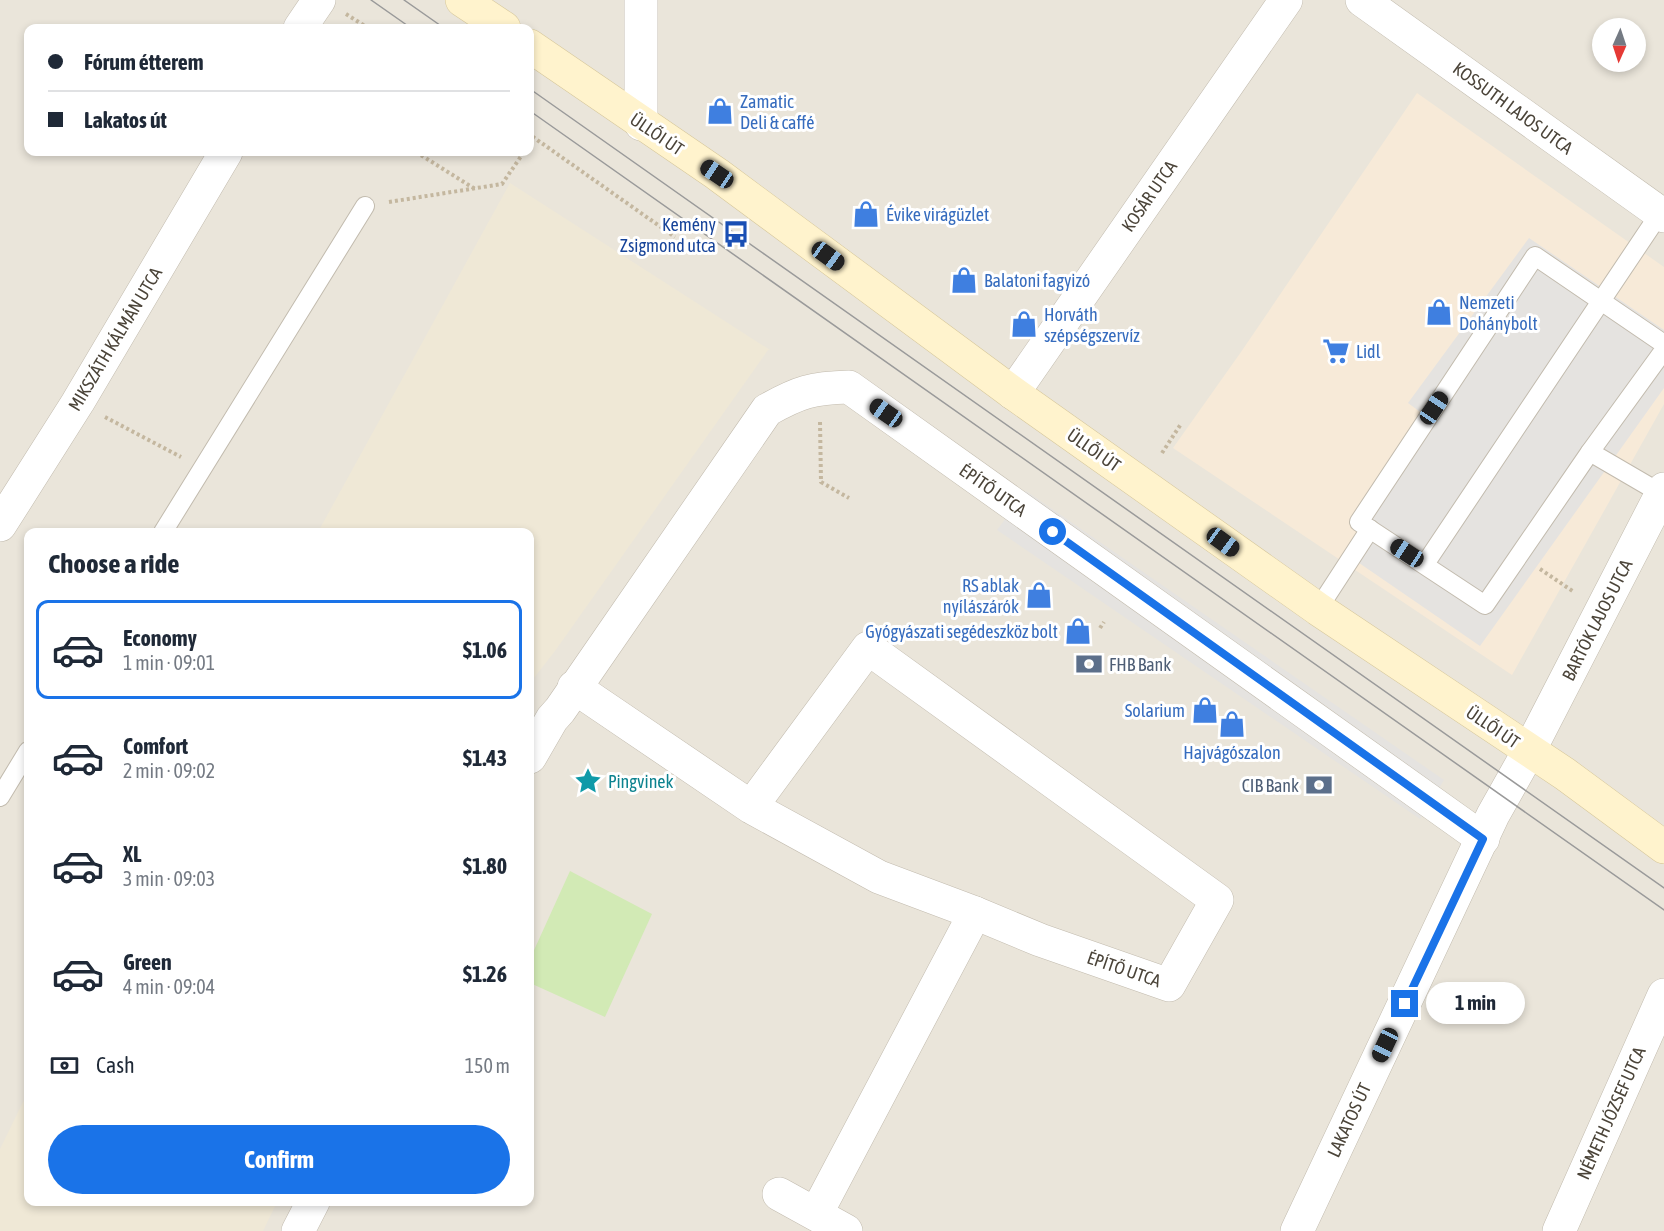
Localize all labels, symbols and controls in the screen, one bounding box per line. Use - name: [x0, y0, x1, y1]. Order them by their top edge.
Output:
- north arrow: [1592, 18, 1646, 72]
- map controls: [1592, 18, 1646, 72]
- text: Fórum étterem: [84, 49, 203, 75]
- street label: KOSSUTH LAJOS UTCA: [1449, 58, 1577, 158]
- place label: Zamatic Deli & caffé: [740, 91, 814, 133]
- shop icon: Zamatic Deli & caffé: [705, 96, 735, 126]
- text: Lakatos út: [84, 107, 167, 133]
- street label: ÜLLŐI ÚT: [626, 108, 688, 160]
- car: [697, 156, 737, 192]
- street label: KOSÁR UTCA: [1117, 156, 1181, 235]
- shop icon: Évike virágüzlet: [851, 199, 881, 229]
- place label: Évike virágüzlet: [886, 204, 989, 225]
- place label: Kemény Zsigmond utca: [620, 214, 716, 256]
- bus stop icon: Kemény Zsigmond utca: [721, 219, 751, 249]
- car: [808, 238, 848, 274]
- street label: MIKSZÁTH KÁLMÁN UTCA: [64, 263, 166, 415]
- shop icon: Balatoni fagyizó: [949, 265, 979, 295]
- place label: Balatoni fagyizó: [984, 270, 1090, 291]
- place label: Nemzeti Dohánybolt: [1459, 292, 1538, 334]
- shop icon: Nemzeti Dohánybolt: [1424, 297, 1454, 327]
- place label: Horváth szépségszervíz: [1044, 304, 1140, 346]
- shop icon: Horváth szépségszervíz: [1009, 309, 1039, 339]
- supermarket icon: Lidl: [1321, 336, 1351, 366]
- place label: Lidl: [1356, 341, 1381, 362]
- car: [1416, 388, 1452, 428]
- car: [866, 395, 906, 431]
- street label: ÜLLŐI ÚT: [1063, 424, 1125, 476]
- street label: ÉPÍTŐ UTCA: [956, 459, 1031, 521]
- route start: [1039, 518, 1066, 545]
- car: [1203, 524, 1243, 560]
- car: [1387, 536, 1427, 570]
- text: Choose a ride: [48, 548, 180, 579]
- street label: BARTÓK LAJOS UTCA: [1557, 556, 1637, 684]
- place label: RS ablak nyílászárók: [943, 575, 1019, 617]
- shop icon: RS ablak nyílászárók: [1024, 580, 1054, 610]
- shop icon: Gyógyászati segédeszköz bolt: [1063, 616, 1093, 646]
- place label: Gyógyászati segédeszköz bolt: [865, 621, 1058, 642]
- icon: car: [51, 623, 105, 677]
- text: Economy: [123, 625, 197, 651]
- text: $1.06: [463, 637, 507, 663]
- bank icon: FHB Bank: [1074, 649, 1104, 679]
- text: 1 min · 09:01: [123, 651, 215, 674]
- place label: FHB Bank: [1109, 654, 1171, 675]
- shop icon: Solarium: [1190, 695, 1220, 725]
- place label: Solarium: [1125, 700, 1185, 721]
- street label: ÜLLŐI ÚT: [1462, 701, 1524, 753]
- shop icon: Hajvágószalon: [1217, 709, 1247, 739]
- icon: car: [51, 731, 105, 785]
- text: Comfort: [123, 733, 188, 759]
- place label: Hajvágószalon: [1183, 742, 1281, 763]
- text: $1.43: [463, 745, 507, 771]
- text: 2 min · 09:02: [123, 759, 215, 782]
- place icon: Pingvinek: [573, 766, 603, 796]
- bank icon: CIB Bank: [1304, 770, 1334, 800]
- place label: Pingvinek: [608, 771, 674, 792]
- place label: CIB Bank: [1242, 775, 1299, 796]
- icon: car: [51, 839, 105, 893]
- text: XL: [123, 841, 141, 867]
- text: $1.80: [463, 853, 507, 879]
- text: 3 min · 09:03: [123, 867, 215, 890]
- icon: car: [51, 947, 105, 1001]
- street label: ÉPÍTŐ UTCA: [1084, 947, 1164, 991]
- text: Green: [123, 949, 172, 975]
- text: $1.26: [463, 961, 507, 987]
- text: 4 min · 09:04: [123, 975, 215, 998]
- callout: 1 min: [1426, 983, 1525, 1025]
- route end: [1391, 990, 1418, 1017]
- text: 1 min: [1455, 991, 1496, 1014]
- car: [1369, 1025, 1401, 1065]
- street label: NÉMETH JÓZSEF UTCA: [1572, 1043, 1650, 1183]
- icon: cash: [48, 1049, 81, 1082]
- text: Cash: [96, 1052, 135, 1078]
- text: 150 m: [465, 1054, 510, 1077]
- street label: LAKATOS ÚT: [1323, 1080, 1375, 1160]
- button: Confirm: [48, 1125, 510, 1194]

